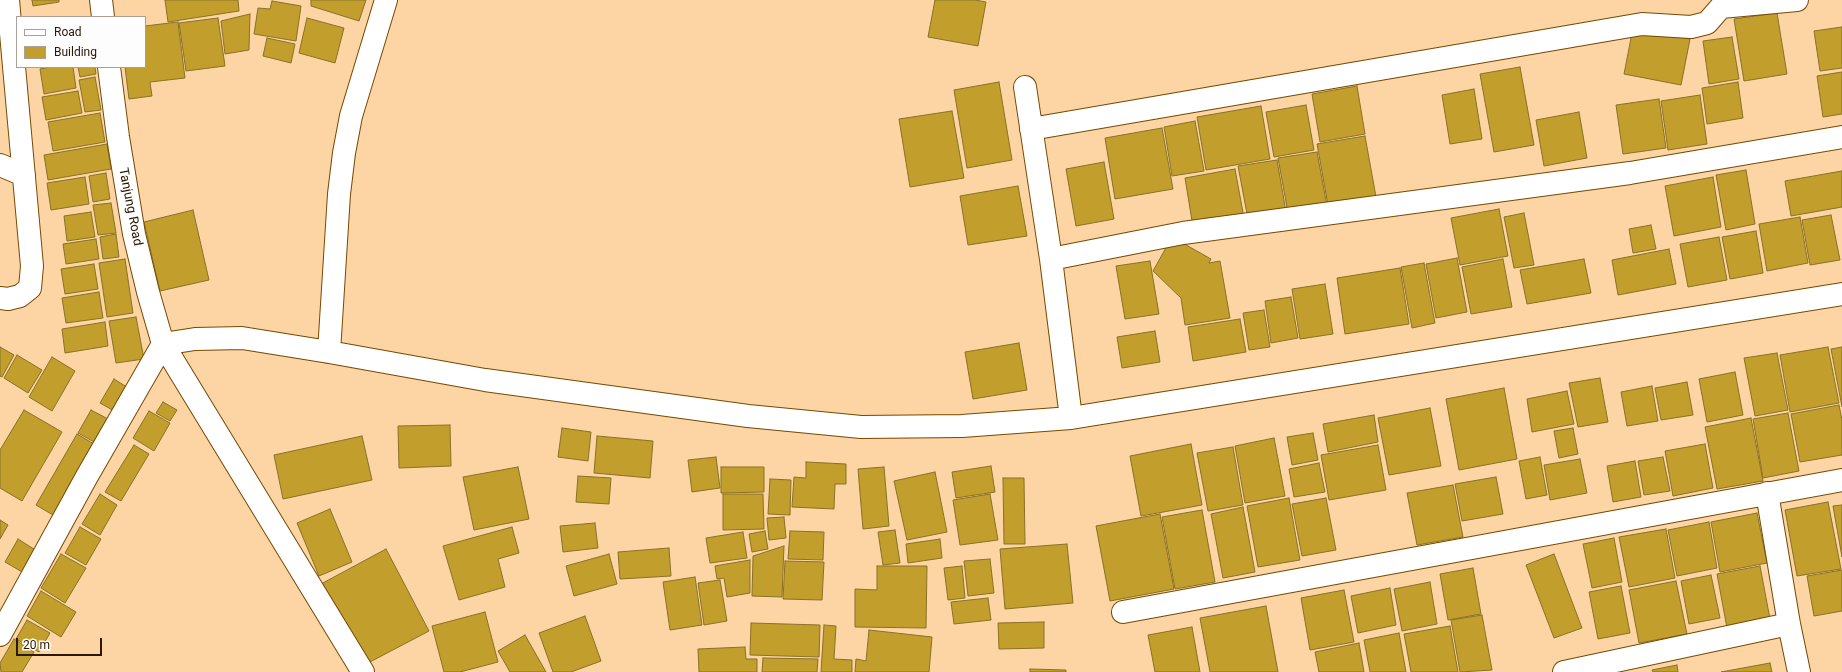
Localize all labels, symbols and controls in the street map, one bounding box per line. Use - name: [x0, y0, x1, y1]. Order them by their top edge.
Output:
- legend: [16, 16, 146, 68]
- text: Road: [54, 25, 82, 39]
- text: Building: [54, 45, 97, 59]
- street label: Tanjung Road: [115, 167, 145, 247]
- scale bar: [18, 630, 104, 656]
- text: 20 m: [23, 638, 50, 652]

